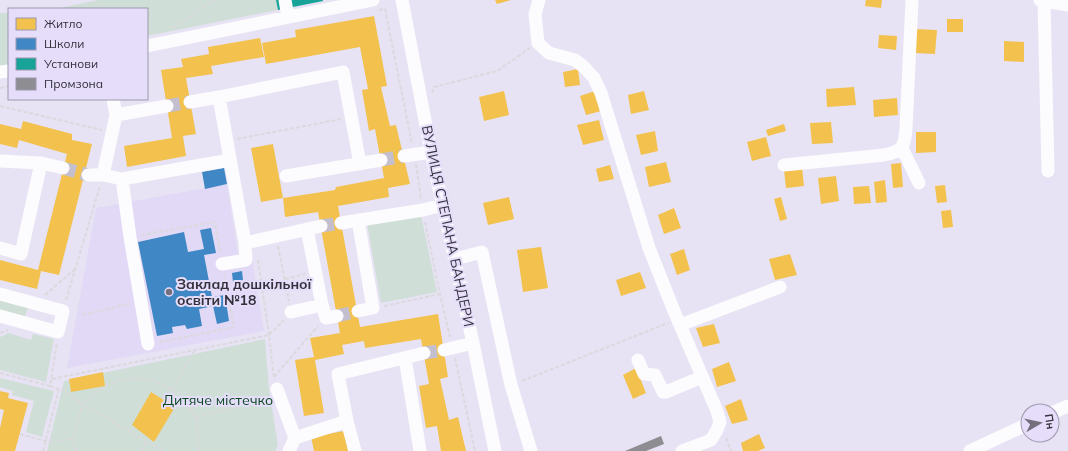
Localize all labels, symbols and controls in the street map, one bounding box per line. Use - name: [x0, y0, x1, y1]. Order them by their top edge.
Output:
- legend: [8, 8, 148, 100]
- text: Житло: [44, 16, 83, 31]
- text: Школи: [44, 36, 84, 51]
- text: Установи: [43, 56, 98, 71]
- text: Промзона: [44, 76, 103, 91]
- street label: ВУЛИЦЯ СТЕПАНА БАНДЕРИ: [418, 124, 478, 328]
- place label: Заклад дошкільної освіти №18: [177, 275, 313, 309]
- marker: Заклад дошкільної освіти №18: [164, 287, 174, 297]
- park label: Дитяче містечко: [163, 391, 273, 409]
- north arrow: [1020, 403, 1060, 443]
- text: Пн: [1042, 413, 1058, 430]

